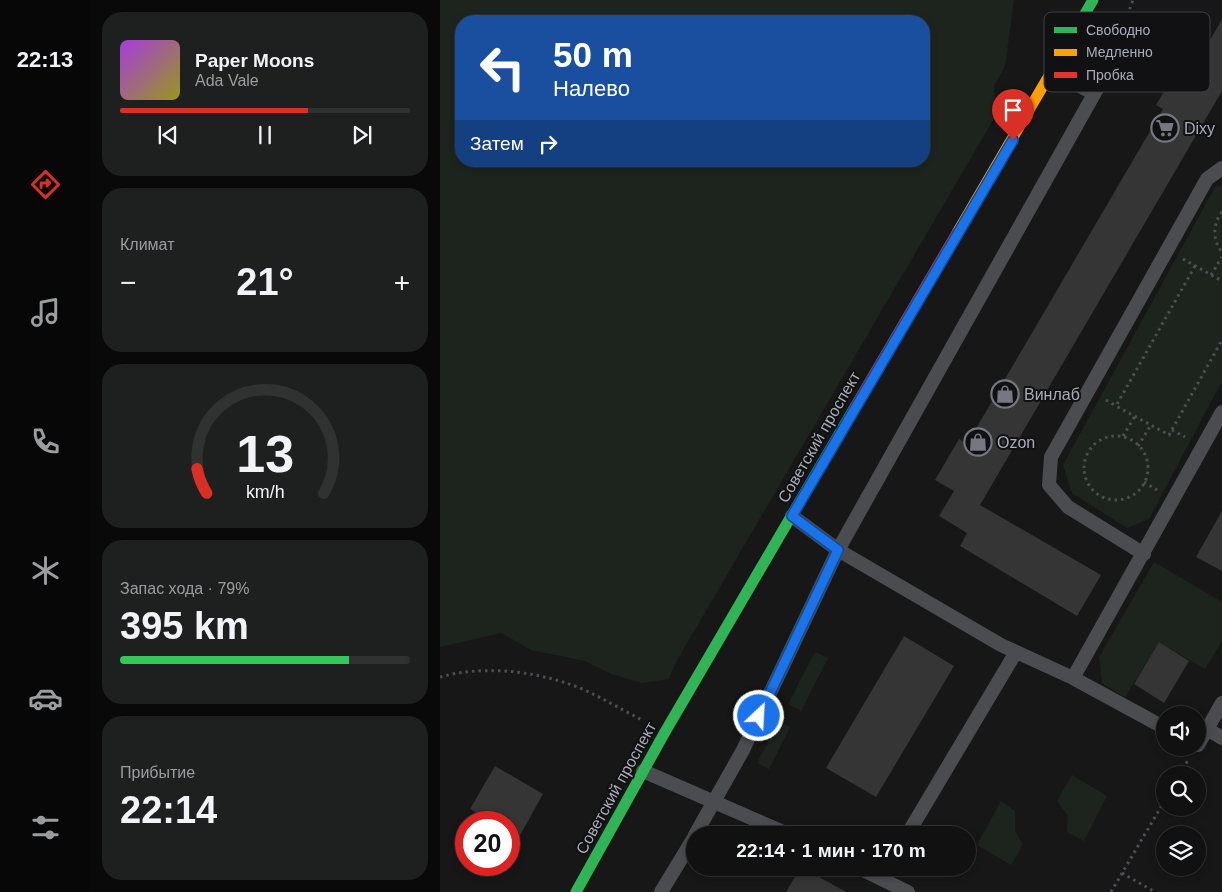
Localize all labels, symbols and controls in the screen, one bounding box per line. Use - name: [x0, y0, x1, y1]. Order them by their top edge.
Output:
- legend: [1044, 12, 1210, 92]
- text: Свободно: [1086, 22, 1151, 38]
- icon: left: [470, 35, 535, 100]
- text: 50 m: [553, 35, 633, 74]
- text: Медленно: [1086, 44, 1153, 60]
- text: 22:13: [17, 47, 73, 72]
- text: Paper Moons: [195, 50, 314, 71]
- text: Пробка: [1086, 67, 1134, 83]
- text: Ada Vale: [195, 72, 259, 89]
- text: Налево: [553, 76, 630, 101]
- pin: [992, 89, 1034, 140]
- icon: arrive: [999, 96, 1027, 124]
- supermarket icon: Dixy: [1150, 113, 1180, 143]
- place label: Dixy: [1184, 120, 1215, 137]
- icon: previous: [154, 121, 182, 149]
- icon: pause: [251, 121, 279, 149]
- icon: next: [348, 121, 376, 149]
- icon: right: [534, 130, 562, 158]
- text: Затем: [470, 133, 524, 154]
- icon: directions: [28, 167, 63, 202]
- text: Климат: [120, 236, 174, 253]
- text: 21°: [236, 261, 294, 303]
- text: −: [120, 267, 136, 298]
- text: +: [394, 267, 410, 298]
- icon: music: [28, 295, 63, 330]
- street label: Советский проспект: [775, 368, 864, 505]
- shop icon: Винлаб: [990, 379, 1020, 409]
- place label: Винлаб: [1024, 386, 1080, 403]
- icon: phone: [28, 424, 63, 459]
- text: 13: [236, 425, 294, 483]
- shop icon: Ozon: [963, 427, 993, 457]
- place label: Ozon: [997, 434, 1035, 451]
- text: km/h: [246, 482, 284, 502]
- icon: climate: [28, 553, 63, 588]
- text: Запас хода · 79%: [120, 580, 249, 597]
- text: 395 km: [120, 605, 249, 647]
- icon: car: [28, 681, 63, 716]
- position arrow: [732, 689, 784, 741]
- map controls: [1156, 706, 1206, 876]
- button: sound: [1156, 706, 1206, 756]
- street label: Советский проспект: [573, 719, 660, 857]
- text: Прибытие: [120, 764, 195, 781]
- button: search: [1156, 766, 1206, 816]
- text: 22:14: [120, 789, 217, 831]
- icon: filters: [28, 810, 63, 845]
- speed limit sign: 20: [455, 811, 520, 876]
- button: layers: [1156, 826, 1206, 876]
- text: 22:14 · 1 мин · 170 m: [736, 840, 926, 861]

